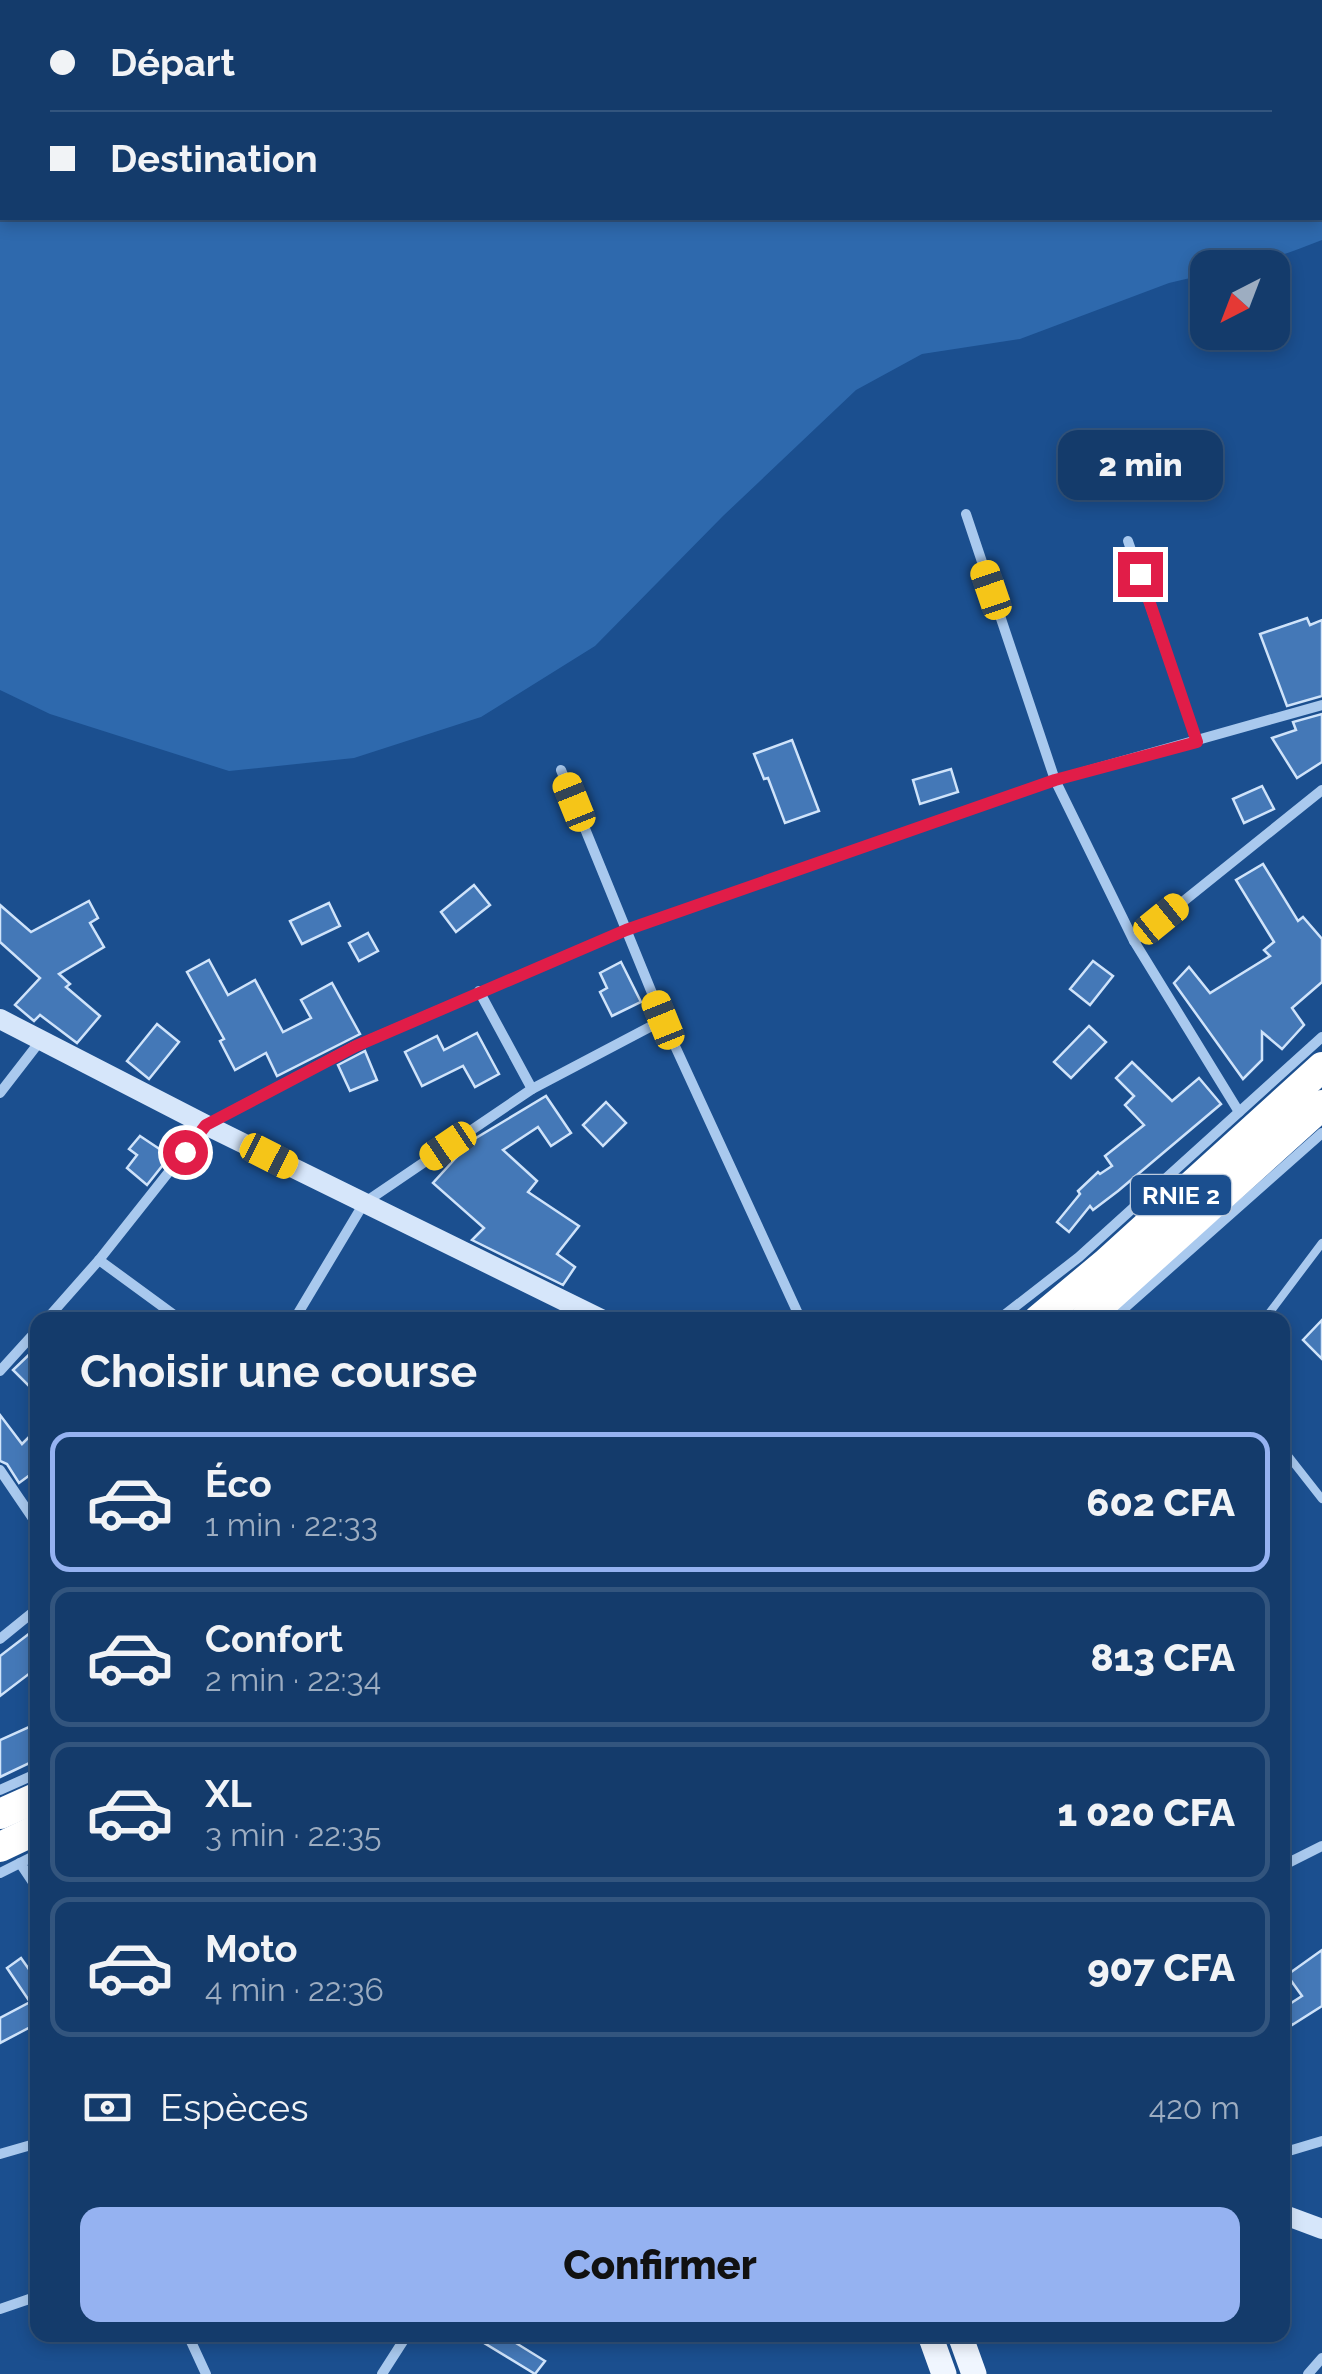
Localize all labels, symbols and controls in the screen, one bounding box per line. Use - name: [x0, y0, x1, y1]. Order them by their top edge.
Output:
- text: Départ: [110, 40, 235, 85]
- text: Destination: [110, 136, 318, 181]
- north arrow: [1190, 250, 1290, 350]
- map controls: [1190, 250, 1290, 350]
- callout: 2 min: [1058, 429, 1222, 499]
- text: 2 min: [1098, 446, 1183, 483]
- route end: [1118, 552, 1163, 597]
- car: [967, 557, 1015, 623]
- car: [549, 769, 599, 835]
- car: [1128, 888, 1194, 950]
- car: [638, 987, 688, 1053]
- car: [415, 1117, 481, 1175]
- car: [235, 1129, 303, 1183]
- route start: [163, 1130, 208, 1175]
- road number: RNIE 2: [1131, 1175, 1231, 1215]
- text: Choisir une course: [80, 1345, 477, 1398]
- icon: car: [85, 1457, 175, 1547]
- text: Éco: [205, 1461, 272, 1506]
- text: 602 CFA: [1086, 1480, 1235, 1525]
- text: 1 min · 22:33: [205, 1506, 378, 1543]
- icon: car: [85, 1612, 175, 1702]
- text: Confort: [205, 1616, 343, 1661]
- text: 813 CFA: [1090, 1635, 1235, 1680]
- text: 2 min · 22:34: [205, 1661, 381, 1698]
- icon: car: [85, 1767, 175, 1857]
- text: XL: [205, 1771, 252, 1816]
- text: 1 020 CFA: [1058, 1790, 1235, 1835]
- text: 3 min · 22:35: [205, 1816, 382, 1853]
- icon: car: [85, 1922, 175, 2012]
- text: Moto: [205, 1926, 298, 1971]
- text: 907 CFA: [1087, 1945, 1235, 1990]
- text: 4 min · 22:36: [205, 1971, 384, 2008]
- icon: cash: [80, 2080, 135, 2135]
- text: Espèces: [160, 2085, 309, 2130]
- text: 420 m: [1149, 2089, 1240, 2126]
- button: Confirmer: [80, 2207, 1240, 2322]

